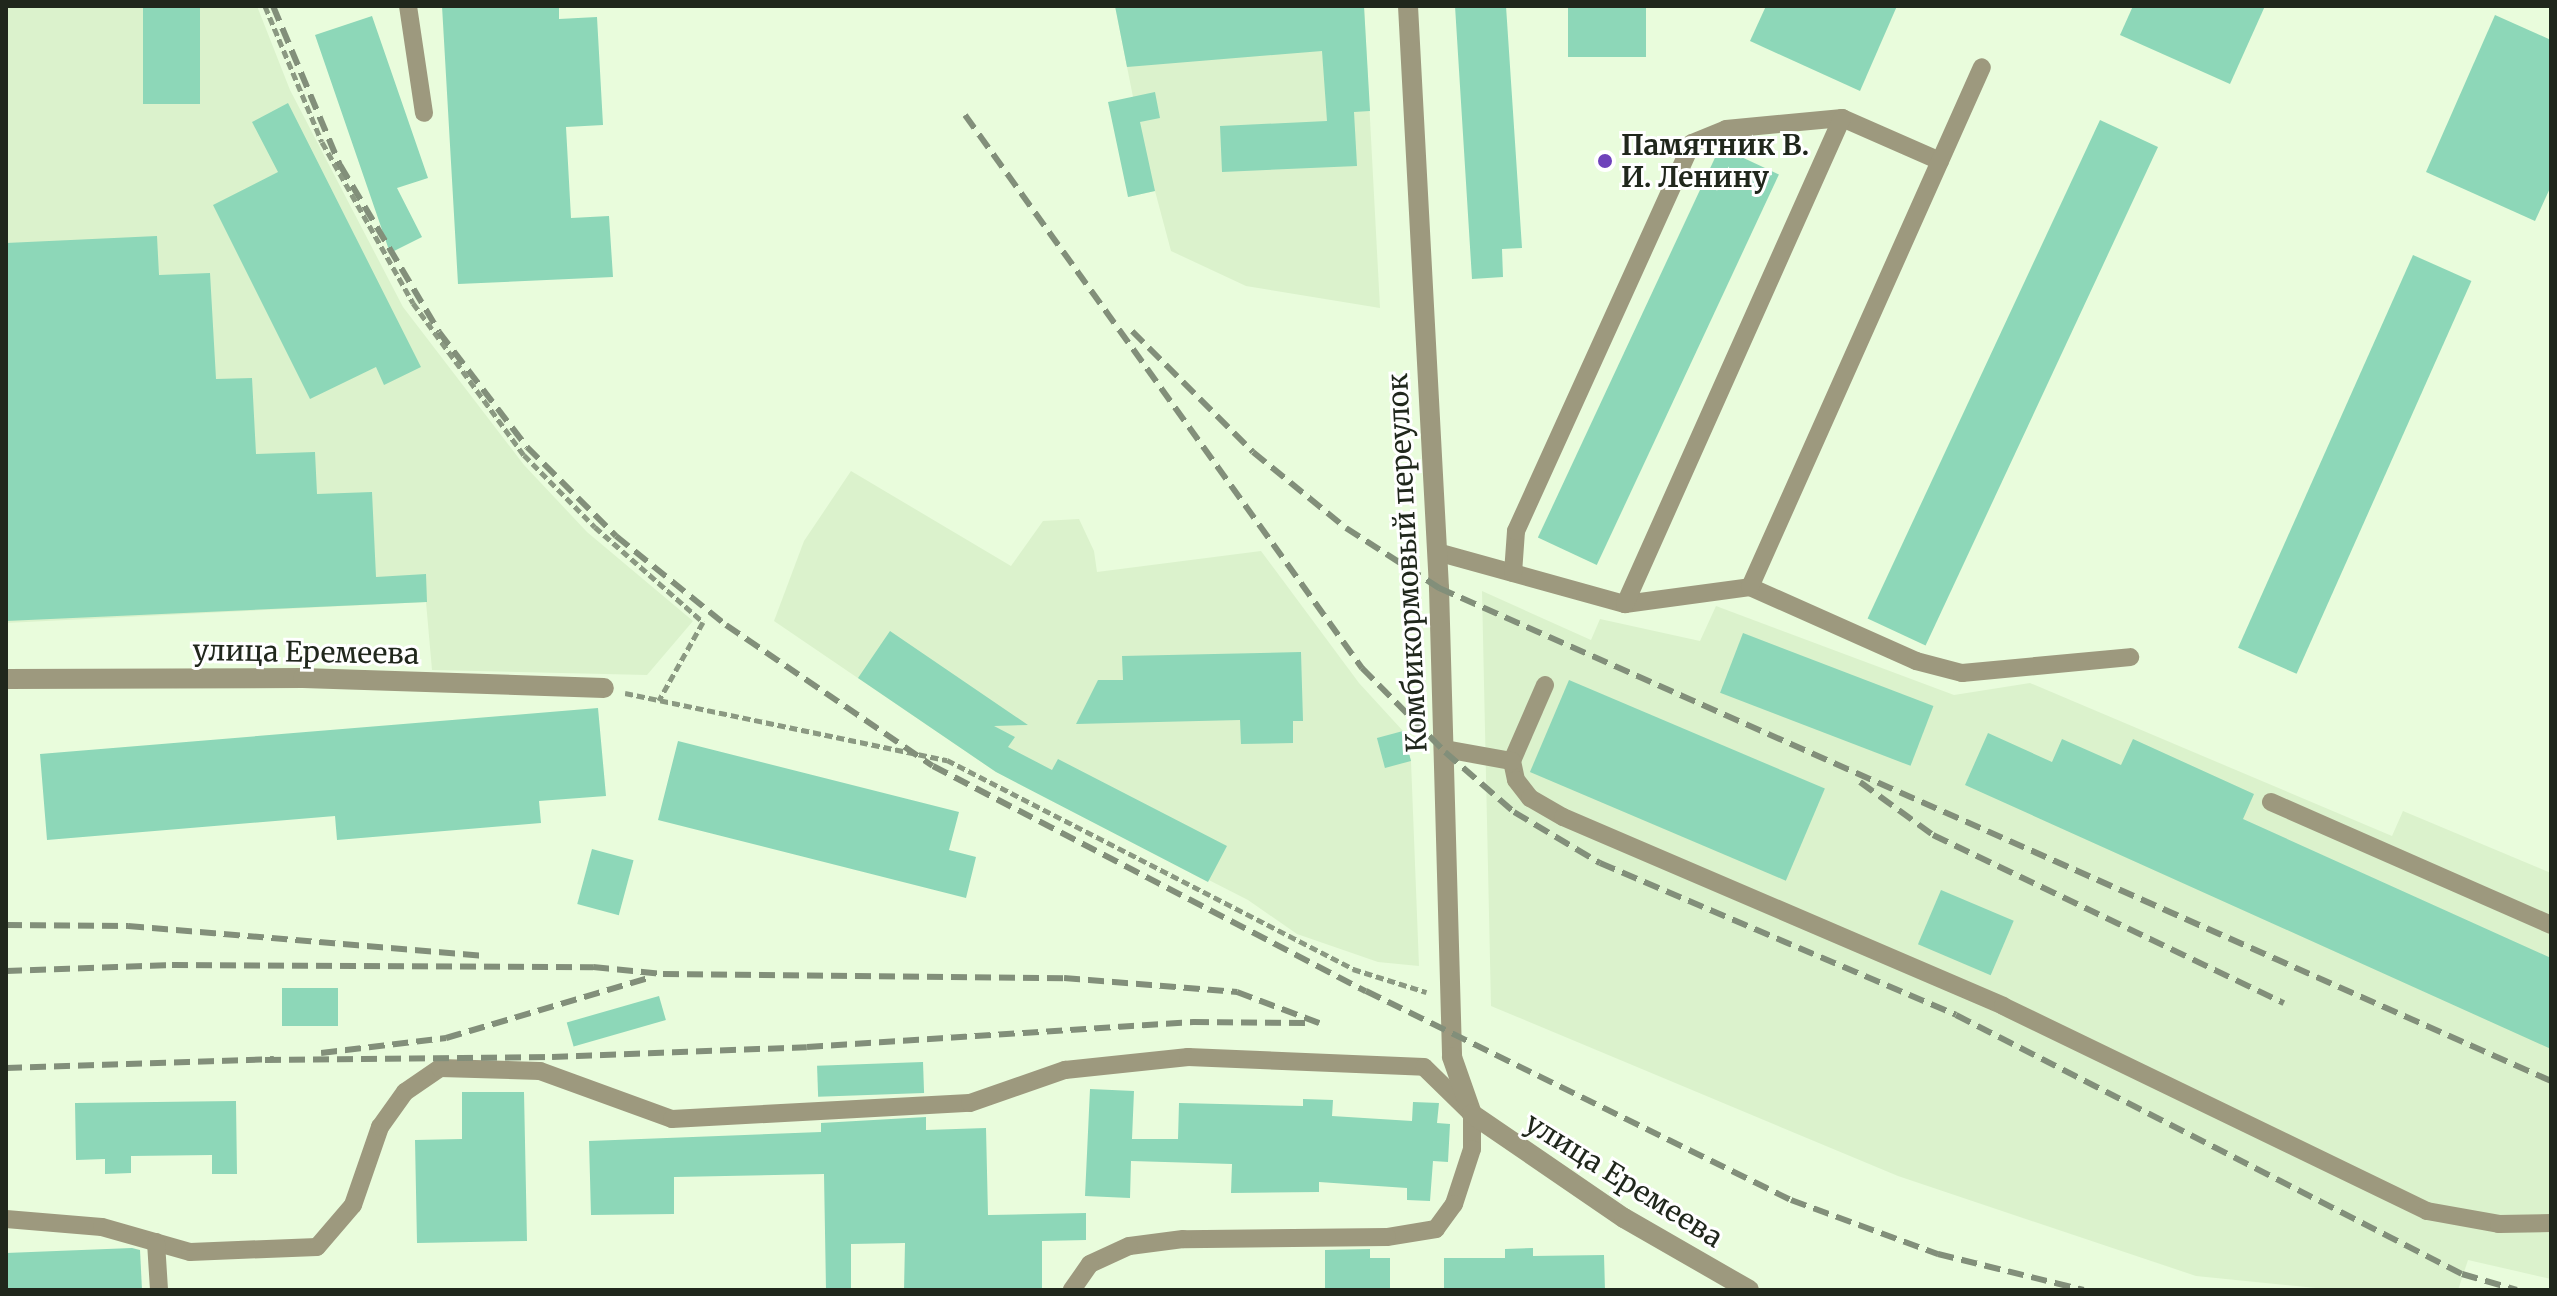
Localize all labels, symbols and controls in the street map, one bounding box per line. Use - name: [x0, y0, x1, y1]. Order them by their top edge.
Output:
- place label: Памятник В. И. Ленину: [1621, 128, 1809, 194]
- marker: Памятник В. И. Ленину: [1596, 152, 1614, 170]
- street label: Комбикормовый переулок: [1380, 373, 1434, 753]
- street label: улица Еремеева: [192, 633, 420, 671]
- street label: улица Еремеева: [1519, 1106, 1729, 1254]

